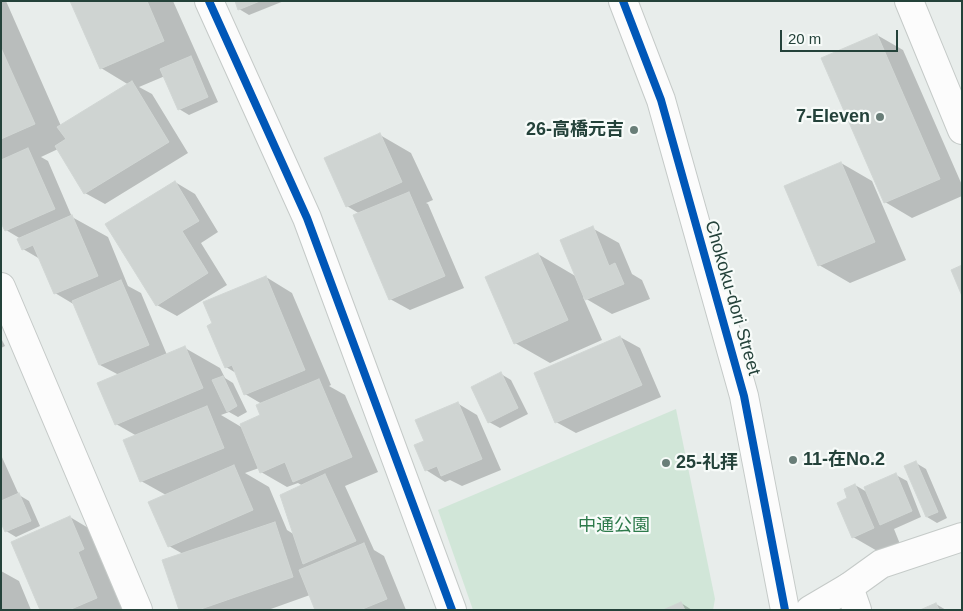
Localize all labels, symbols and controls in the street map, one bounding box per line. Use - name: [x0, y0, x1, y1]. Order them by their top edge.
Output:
- scale bar: [783, 20, 900, 52]
- text: 20 m: [788, 30, 821, 47]
- place label: 7-Eleven: [796, 106, 870, 128]
- marker: 7-Eleven: [874, 111, 886, 123]
- place label: 26-高橋元吉: [526, 119, 624, 141]
- marker: 26-高橋元吉: [628, 124, 640, 136]
- street label: Chokoku-dori Street: [700, 218, 764, 378]
- place label: 11-在No.2: [803, 449, 885, 471]
- place label: 25-礼拝: [676, 452, 738, 474]
- marker: 11-在No.2: [787, 454, 799, 466]
- marker: 25-礼拝: [660, 457, 672, 469]
- park label: 中通公園: [578, 515, 650, 537]

